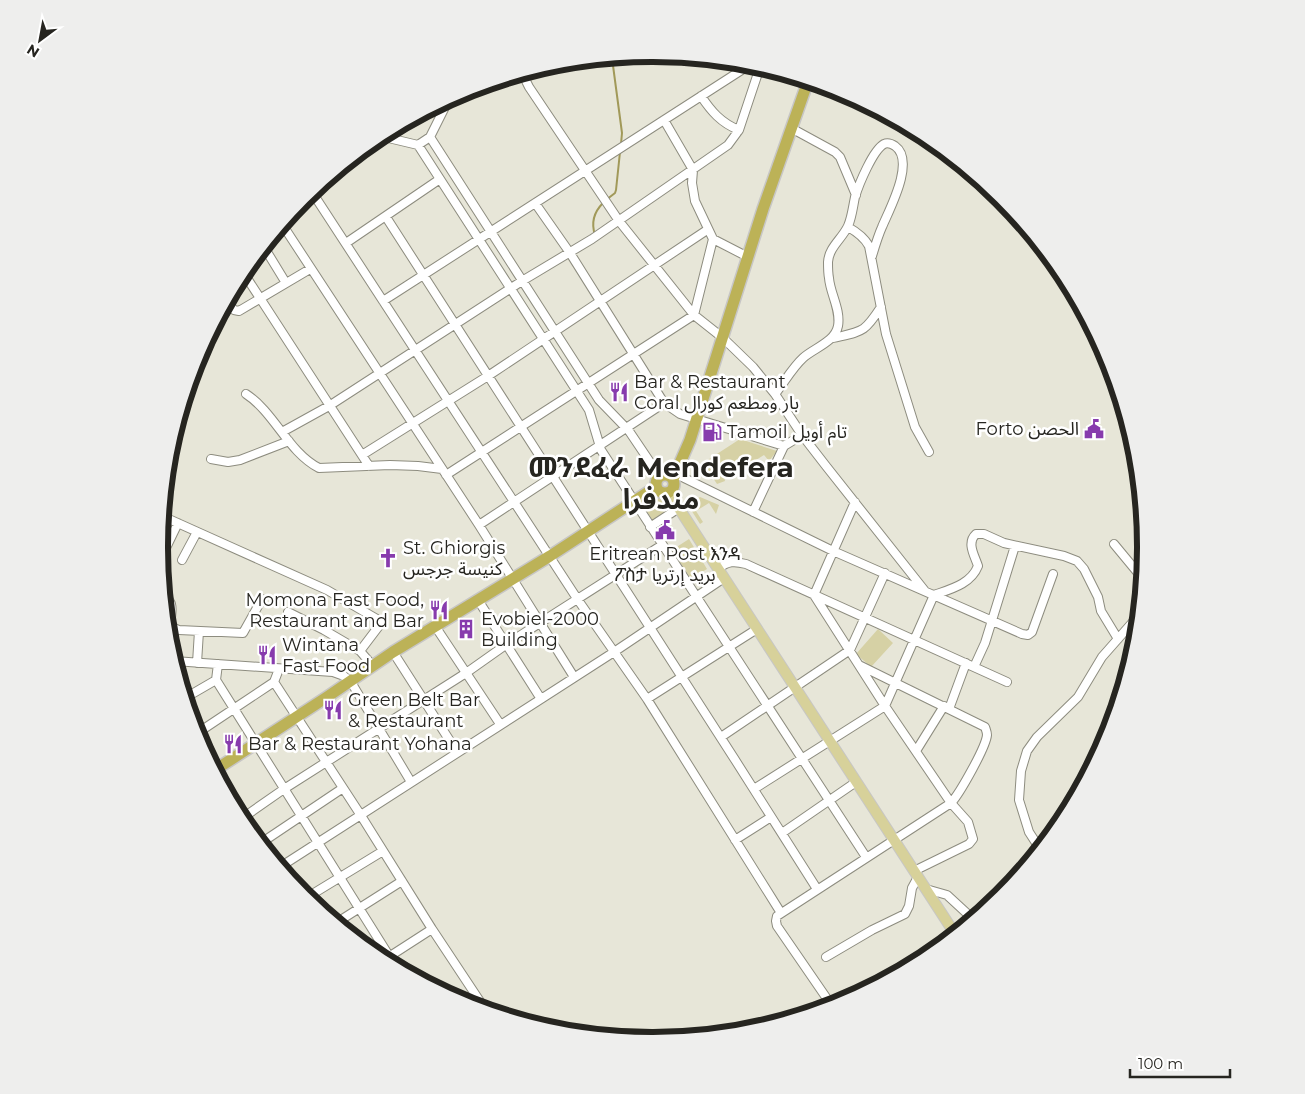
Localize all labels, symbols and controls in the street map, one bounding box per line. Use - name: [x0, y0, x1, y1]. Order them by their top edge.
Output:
- north arrow: [15, 15, 65, 65]
- text: N: [24, 40, 43, 62]
- place label: Bar & Restaurant Coral بار ومطعم كورال: [634, 371, 799, 416]
- restaurant icon: Bar & Restaurant Coral بار ومطعم كورال: [608, 381, 630, 403]
- place label: Forto الحصن: [976, 418, 1079, 440]
- public building icon: Forto الحصن: [1083, 418, 1105, 440]
- fuel station icon: Tamoil تام أويل: [701, 421, 723, 443]
- place label: Tamoil تام أويل: [727, 421, 847, 446]
- district label: መንደፈራ Mendefera مندفرا: [528, 450, 794, 516]
- public building icon: Eritrean Post እንዳ ፖስታ بريد إرتريا: [654, 519, 676, 541]
- place label: St. Ghiorgis كنيسة جرجس: [403, 537, 505, 580]
- place label: Eritrean Post እንዳ ፖስታ بريد إرتريا: [589, 543, 741, 587]
- church icon: St. Ghiorgis كنيسة جرجس: [377, 547, 399, 569]
- place label: Momona Fast Food, Restaurant and Bar: [246, 589, 424, 632]
- restaurant icon: Momona Fast Food, Restaurant and Bar: [428, 599, 450, 621]
- place label: Evobiel-2000 Building: [481, 608, 599, 651]
- building icon: Evobiel-2000 Building: [455, 618, 477, 640]
- place label: Wintana Fast Food: [282, 634, 370, 677]
- restaurant icon: Wintana Fast Food: [256, 644, 278, 666]
- place label: Green Belt Bar & Restaurant: [348, 689, 480, 732]
- restaurant icon: Green Belt Bar & Restaurant: [322, 699, 344, 721]
- restaurant icon: Bar & Restaurant Yohana: [222, 733, 244, 755]
- place label: Bar & Restaurant Yohana: [248, 733, 472, 755]
- scale bar: [1130, 1046, 1230, 1078]
- text: 100 m: [1138, 1054, 1183, 1073]

